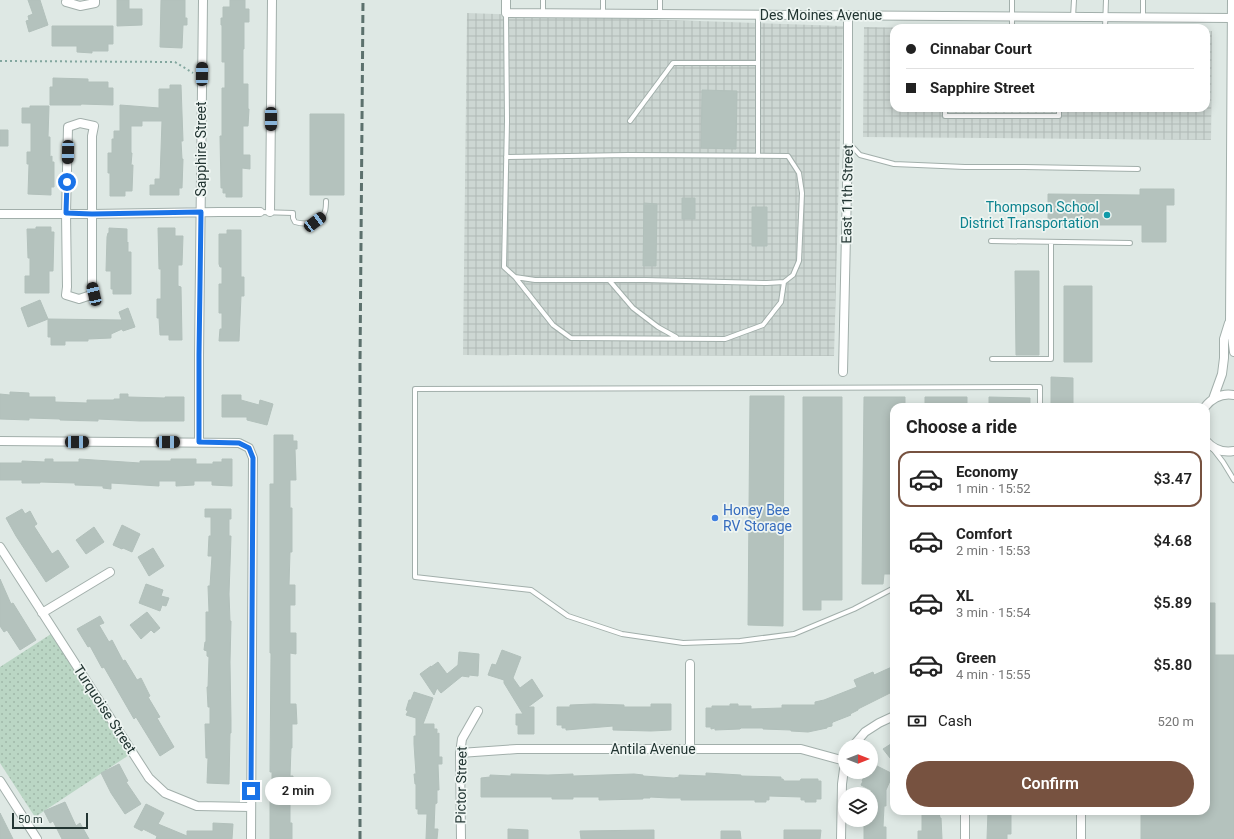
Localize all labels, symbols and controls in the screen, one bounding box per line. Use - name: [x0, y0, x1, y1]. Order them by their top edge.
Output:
- street label: Des Moines Avenue: [760, 7, 882, 23]
- text: Cinnabar Court: [930, 40, 1032, 58]
- car: [196, 62, 208, 86]
- text: Sapphire Street: [930, 79, 1035, 97]
- street label: Sapphire Street: [193, 101, 209, 197]
- car: [265, 107, 277, 131]
- car: [62, 140, 74, 164]
- street label: East 11th Street: [838, 144, 856, 244]
- route start: [58, 173, 76, 191]
- place label: Thompson School District Transportation: [960, 199, 1099, 231]
- car: [302, 210, 328, 234]
- marker: Thompson School District Transportation: [1102, 210, 1112, 220]
- car: [85, 281, 103, 307]
- text: Choose a ride: [906, 416, 1017, 437]
- car: [65, 436, 89, 448]
- car: [156, 436, 180, 448]
- icon: car: [908, 461, 944, 497]
- text: Economy: [956, 463, 1018, 481]
- text: $3.47: [1153, 470, 1192, 488]
- text: 1 min · 15:52: [956, 481, 1031, 496]
- place label: Honey Bee RV Storage: [723, 502, 792, 534]
- marker: Honey Bee RV Storage: [710, 513, 720, 523]
- icon: car: [908, 523, 944, 559]
- text: Comfort: [956, 525, 1012, 543]
- text: $4.68: [1153, 532, 1192, 550]
- text: 2 min · 15:53: [956, 543, 1031, 558]
- icon: car: [908, 585, 944, 621]
- text: XL: [956, 587, 974, 605]
- text: $5.89: [1153, 594, 1192, 612]
- text: 3 min · 15:54: [956, 605, 1031, 620]
- icon: car: [908, 647, 944, 683]
- text: Green: [956, 649, 996, 667]
- text: $5.80: [1153, 656, 1192, 674]
- street label: Turquoise Street: [70, 662, 140, 757]
- text: 4 min · 15:55: [956, 667, 1031, 682]
- icon: cash: [906, 710, 928, 732]
- text: Cash: [938, 712, 972, 730]
- text: 520 m: [1157, 714, 1194, 729]
- north arrow: [838, 739, 878, 779]
- map controls: [838, 739, 878, 827]
- street label: Antila Avenue: [610, 741, 696, 757]
- street label: Pictor Street: [452, 746, 470, 824]
- button: Confirm: [906, 761, 1194, 807]
- callout: 2 min: [265, 777, 331, 805]
- route end: [242, 782, 260, 800]
- text: 2 min: [282, 783, 314, 798]
- button: layers: [838, 787, 878, 827]
- scale bar: [12, 811, 88, 830]
- text: 50 m: [18, 813, 43, 826]

